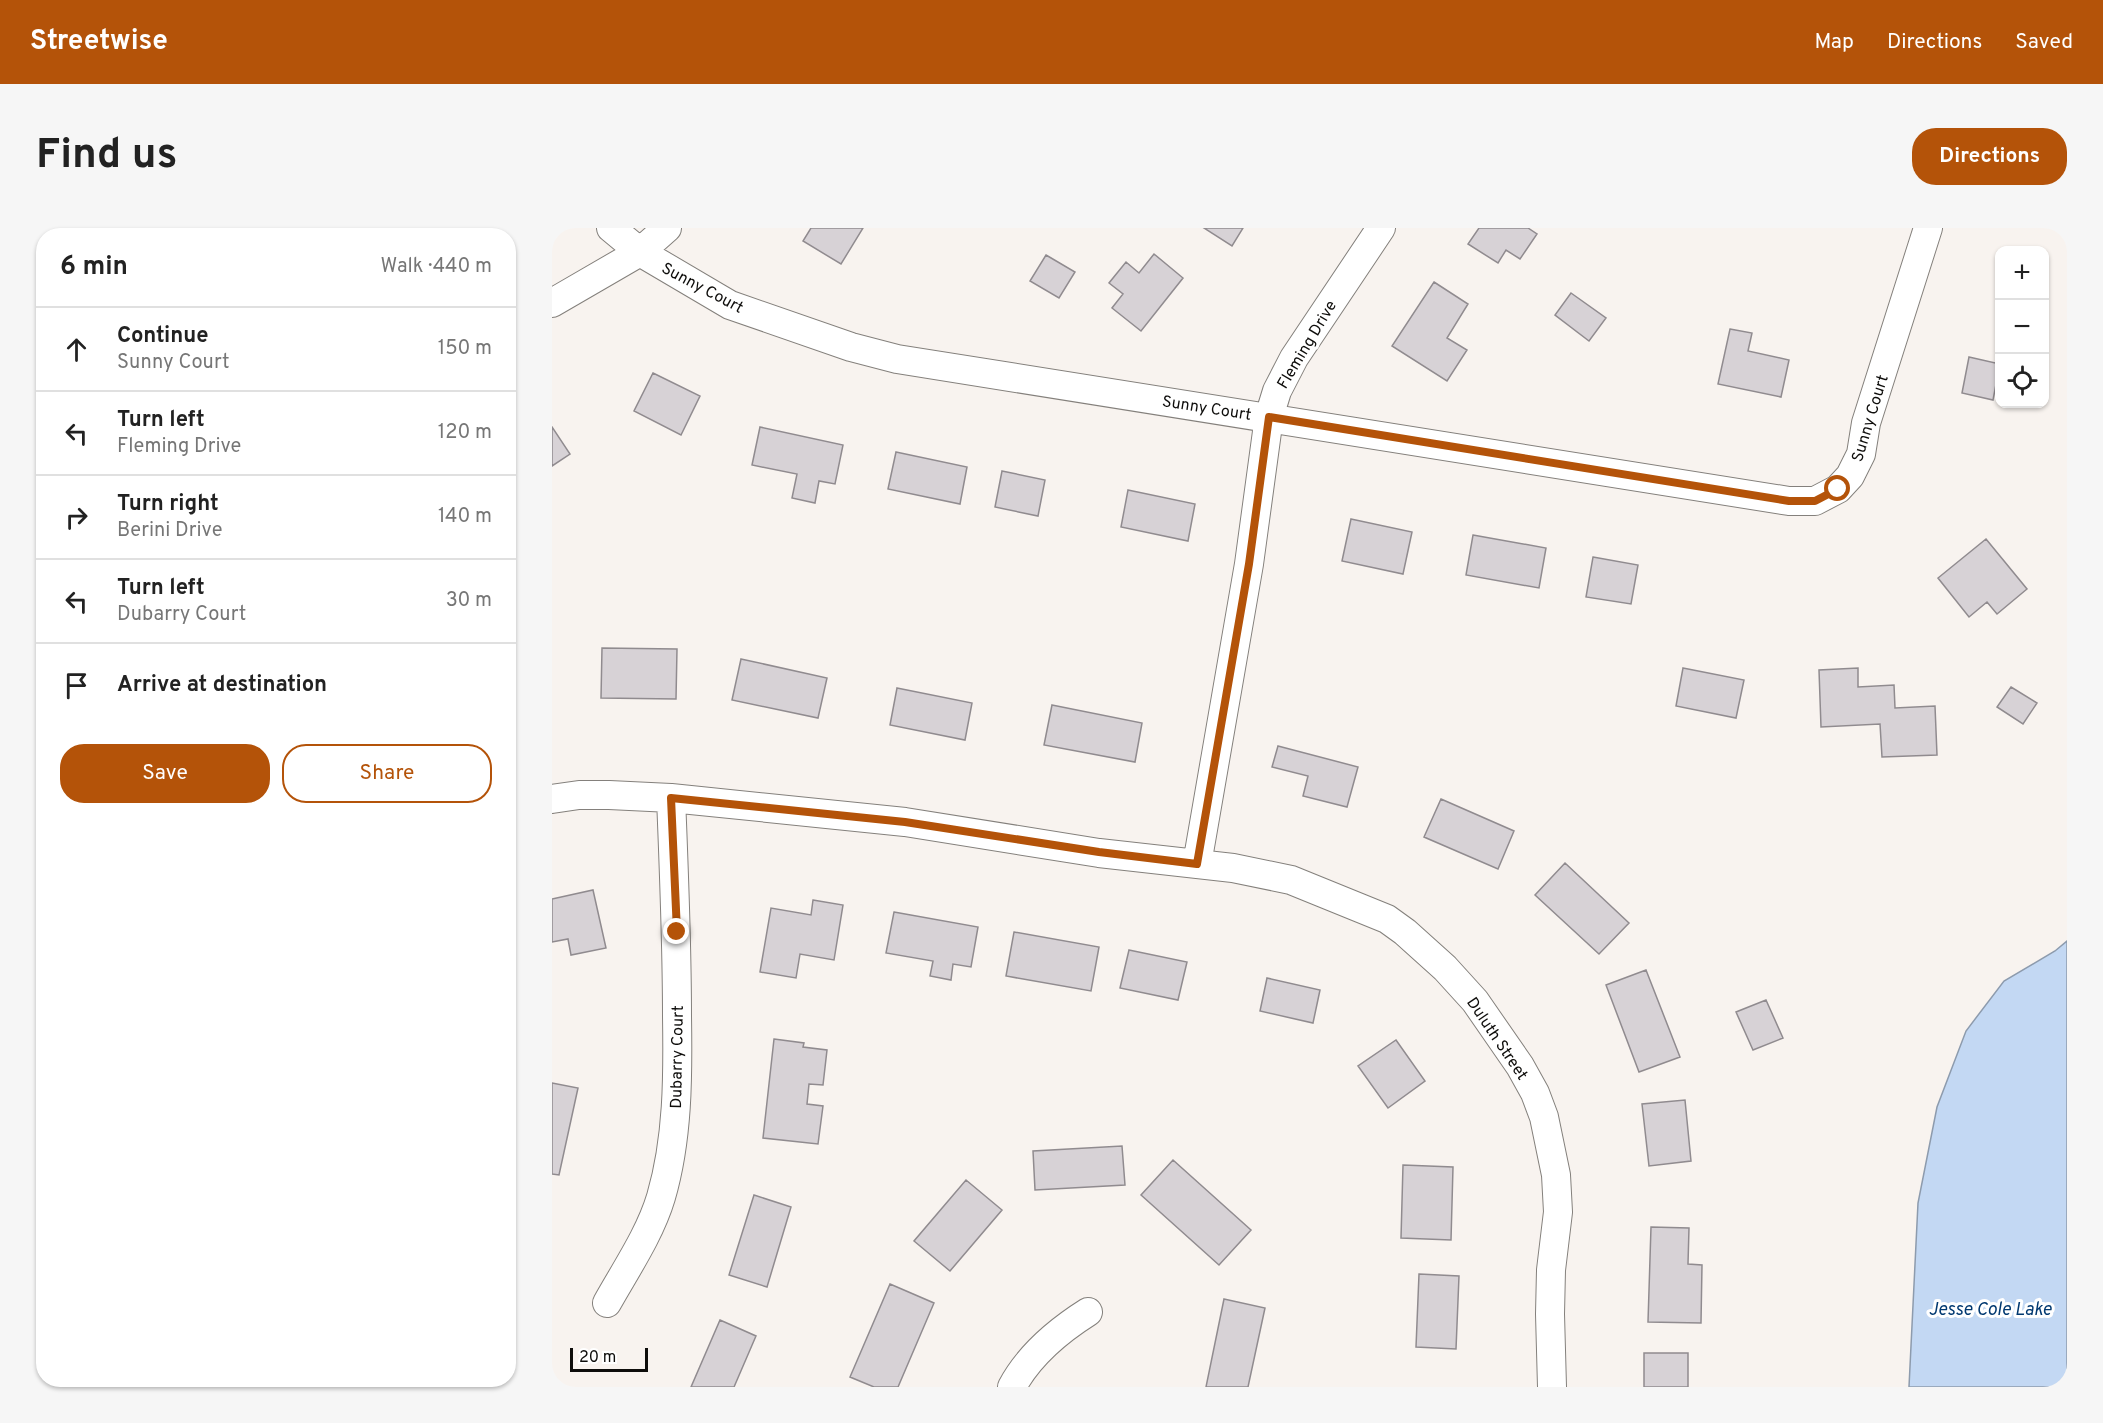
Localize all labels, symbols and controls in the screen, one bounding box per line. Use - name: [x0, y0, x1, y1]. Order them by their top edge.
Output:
- text: Streetwise: [30, 24, 168, 60]
- text: Map: [1814, 29, 1854, 56]
- text: Directions: [1887, 29, 1982, 56]
- text: Saved: [2015, 29, 2073, 56]
- button: Directions: [1912, 128, 2067, 185]
- text: Find us: [36, 130, 177, 183]
- map controls: [1995, 246, 2049, 408]
- button: +: [1995, 246, 2049, 300]
- text: 6 min: [60, 251, 128, 284]
- text: Walk · 440 m: [381, 254, 492, 280]
- street label: Sunny Court: [658, 259, 747, 319]
- street label: Fleming Drive: [1274, 297, 1342, 393]
- button: −: [1995, 300, 2049, 354]
- text: Continue: [117, 323, 208, 350]
- icon: ahead: [60, 333, 93, 366]
- text: 150 m: [438, 336, 492, 362]
- text: Sunny Court: [117, 350, 230, 376]
- button: locate: [1995, 354, 2049, 408]
- street label: Sunny Court: [1848, 373, 1894, 465]
- street label: Sunny Court: [1161, 392, 1253, 426]
- text: Turn left: [117, 407, 205, 434]
- icon: left: [60, 417, 93, 450]
- text: 120 m: [438, 420, 492, 446]
- text: Fleming Drive: [117, 434, 241, 460]
- route start: [1824, 475, 1850, 501]
- text: Turn right: [117, 491, 219, 518]
- icon: right: [60, 501, 93, 534]
- text: 140 m: [438, 504, 492, 530]
- text: Berini Drive: [117, 518, 222, 544]
- text: Turn left: [117, 575, 205, 602]
- icon: left: [60, 585, 93, 618]
- text: 30 m: [446, 588, 492, 614]
- text: Dubarry Court: [117, 602, 246, 628]
- icon: arrive: [60, 669, 93, 702]
- text: Arrive at destination: [117, 672, 327, 699]
- button: Save: [60, 744, 270, 803]
- button: Share: [282, 744, 492, 803]
- route end: [663, 918, 689, 944]
- street label: Duluth Street: [1461, 994, 1531, 1084]
- street label: Dubarry Court: [667, 1005, 689, 1109]
- water label: Jesse Cole Lake: [1928, 1299, 2052, 1322]
- scale bar: [570, 1345, 648, 1372]
- text: 20 m: [579, 1348, 616, 1368]

